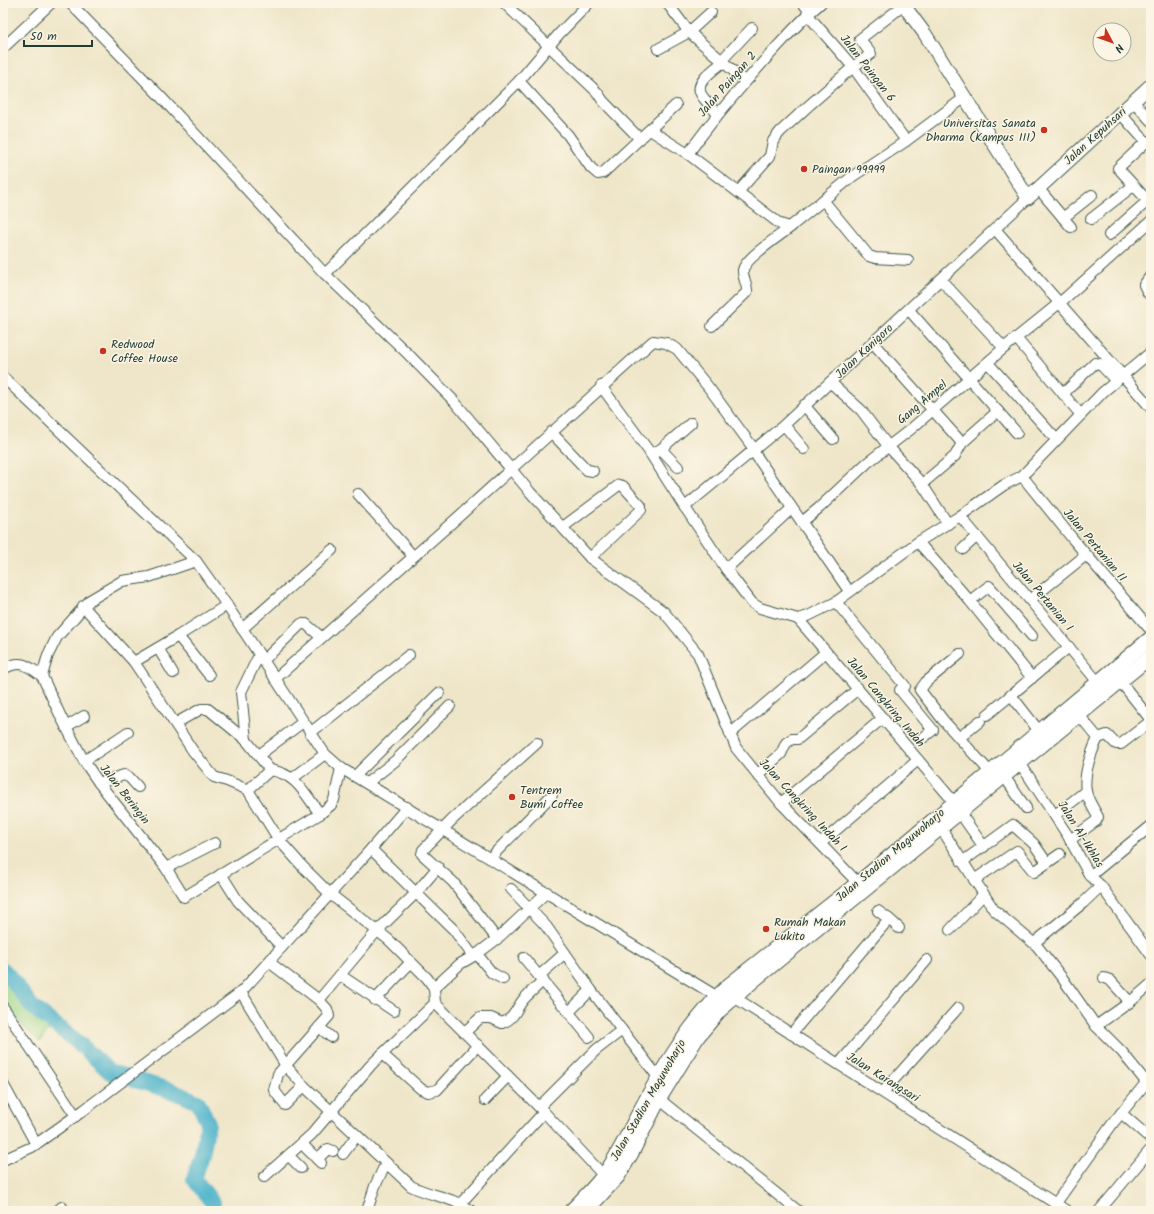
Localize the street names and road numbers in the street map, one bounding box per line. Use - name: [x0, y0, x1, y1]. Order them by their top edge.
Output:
- street label: Jalan Paingan 6: [835, 30, 900, 106]
- street label: Jalan Paingan 2: [693, 47, 761, 121]
- street label: Jalan Kepuhsari: [1060, 102, 1132, 170]
- street label: Jalan Kanigoro: [831, 319, 898, 383]
- street label: Gang Ampel: [893, 376, 952, 429]
- street label: Jalan Pertanian II: [1058, 504, 1131, 586]
- street label: Jalan Pertanian I: [1007, 557, 1078, 636]
- street label: Jalan Cangkring Indah: [842, 653, 929, 752]
- street label: Jalan Cangkring Indah I: [754, 754, 851, 857]
- street label: Jalan Beringin: [95, 760, 154, 829]
- street label: Jalan Al-Ikhlas: [1052, 797, 1109, 872]
- street label: Jalan Stadion Maguwoharjo: [831, 804, 949, 907]
- street label: Jalan Stadion Maguwoharjo: [606, 1036, 691, 1165]
- street label: Jalan Karangsari: [843, 1047, 924, 1108]

